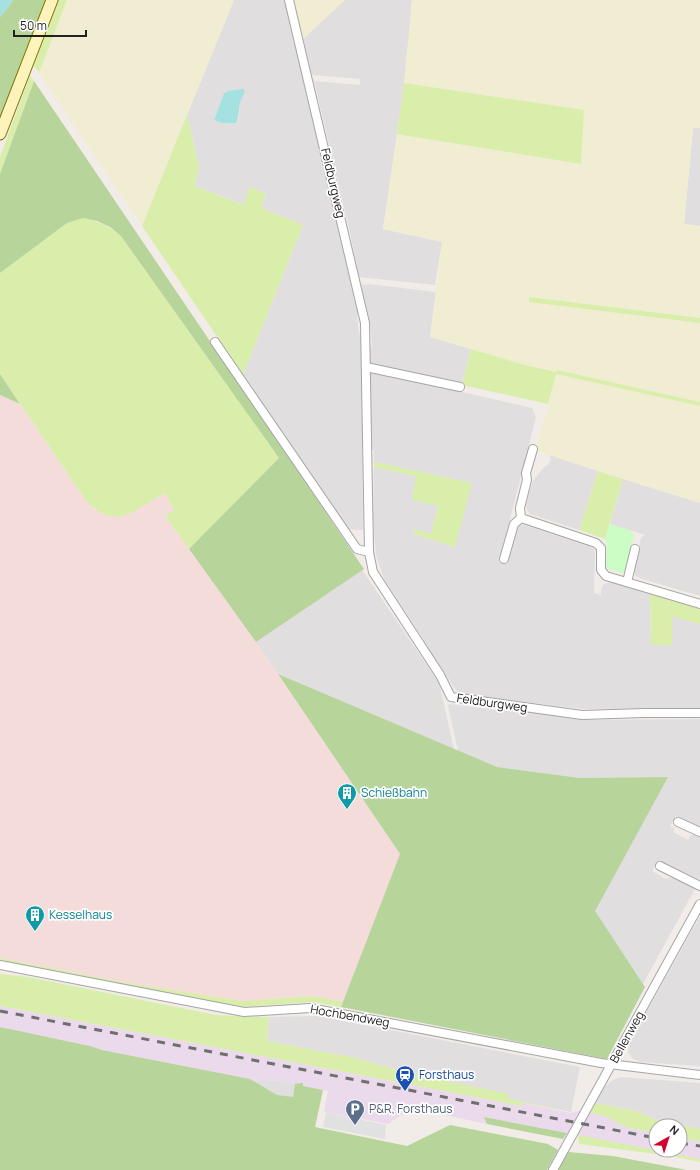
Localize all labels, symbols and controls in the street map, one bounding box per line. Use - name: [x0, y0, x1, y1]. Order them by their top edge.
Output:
- scale bar: [14, 12, 86, 38]
- text: 50 m: [20, 17, 47, 34]
- street label: Feldburgweg: [317, 146, 350, 220]
- street label: Feldburgweg: [456, 689, 529, 716]
- building icon: Schießbahn: [336, 782, 358, 810]
- place label: Schießbahn: [361, 784, 427, 801]
- building icon: Kesselhaus: [24, 904, 46, 932]
- place label: Kesselhaus: [49, 906, 112, 923]
- street label: Hochbendweg: [309, 1000, 391, 1031]
- street label: Bellenweg: [605, 1008, 648, 1066]
- station icon: Forsthaus: [394, 1064, 416, 1092]
- place label: Forsthaus: [419, 1066, 474, 1083]
- parking icon: P&R, Forsthaus: [344, 1098, 366, 1126]
- place label: P&R, Forsthaus: [369, 1100, 453, 1117]
- north arrow: [648, 1118, 688, 1158]
- text: N: [667, 1122, 682, 1138]

